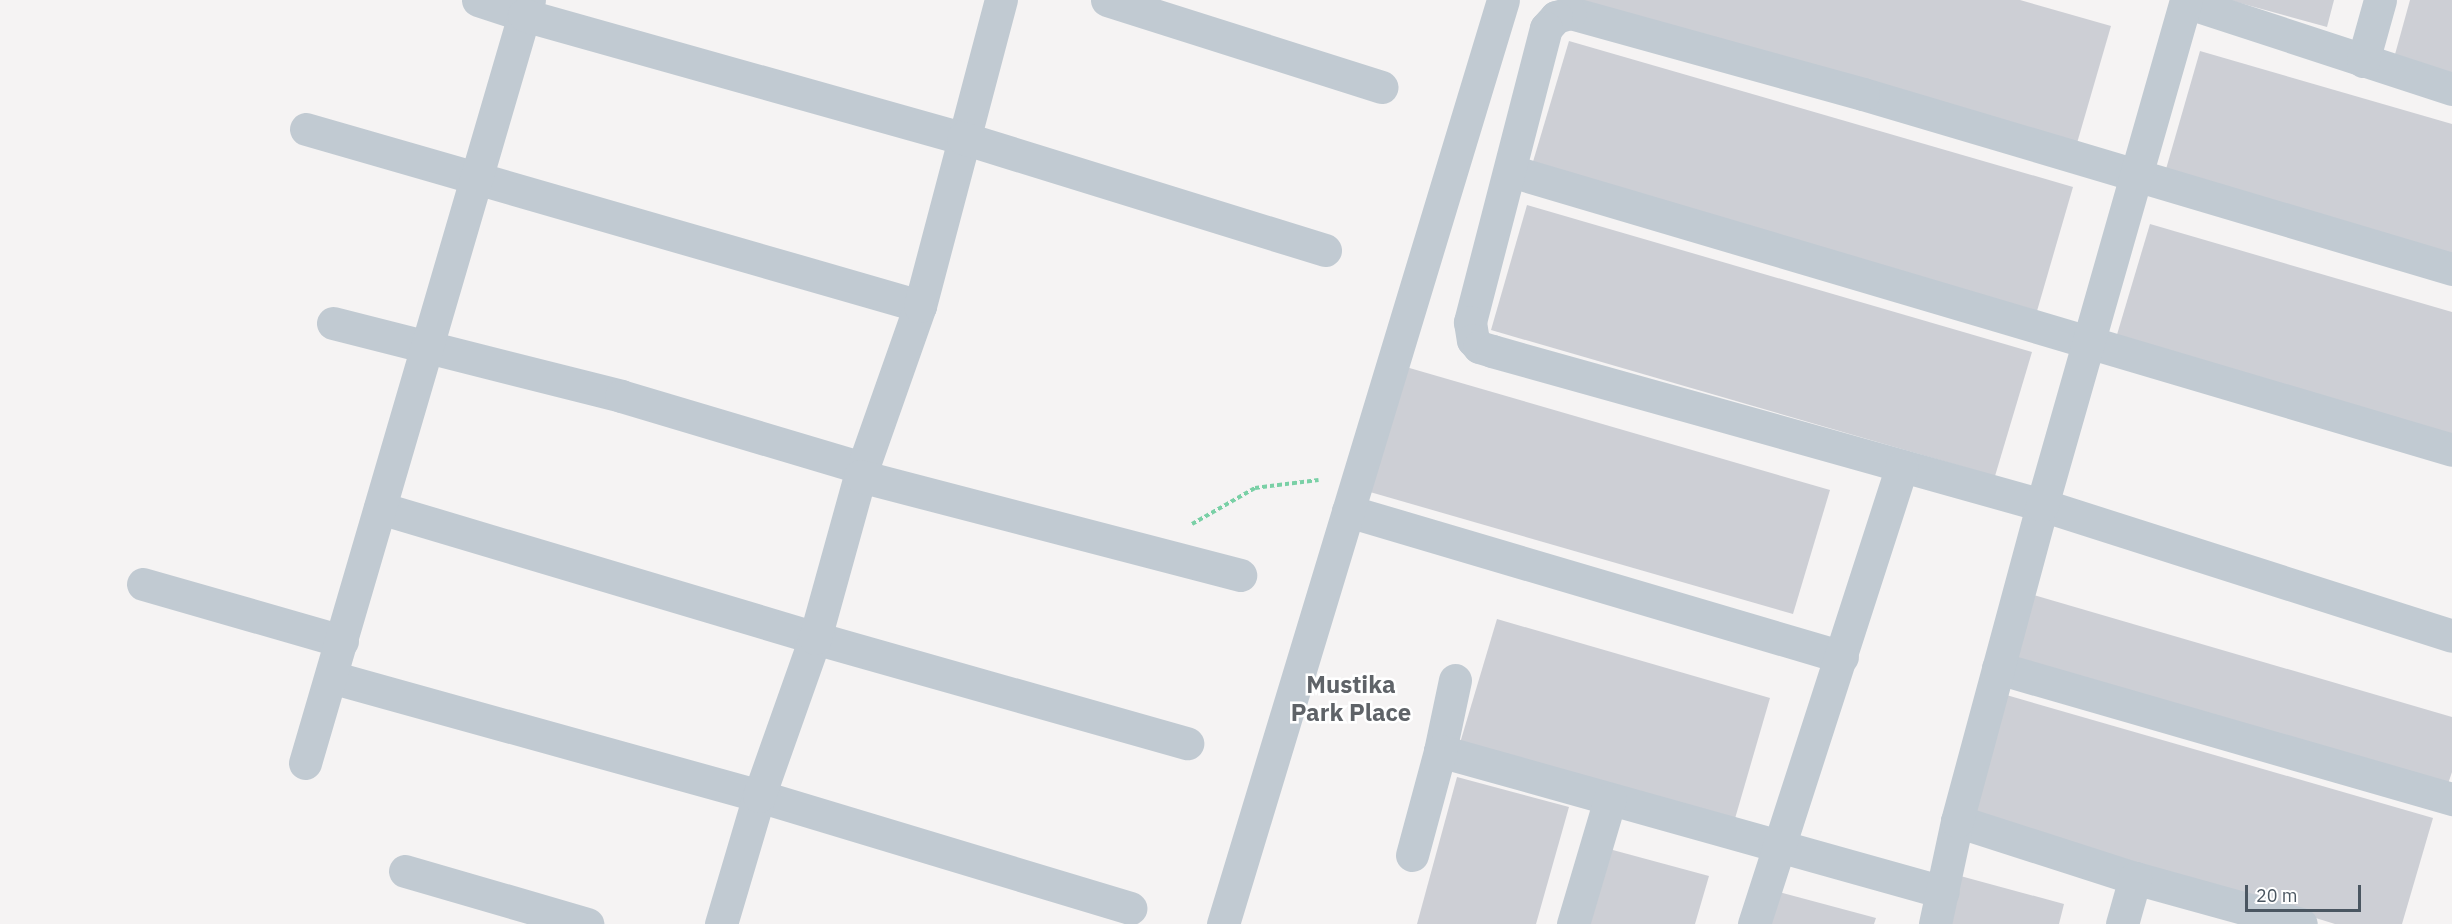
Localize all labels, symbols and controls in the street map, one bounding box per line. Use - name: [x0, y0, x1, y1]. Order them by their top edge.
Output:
- district label: Mustika Park Place: [1291, 671, 1411, 727]
- scale bar: [2248, 873, 2364, 911]
- text: 20 m: [2256, 884, 2298, 907]

